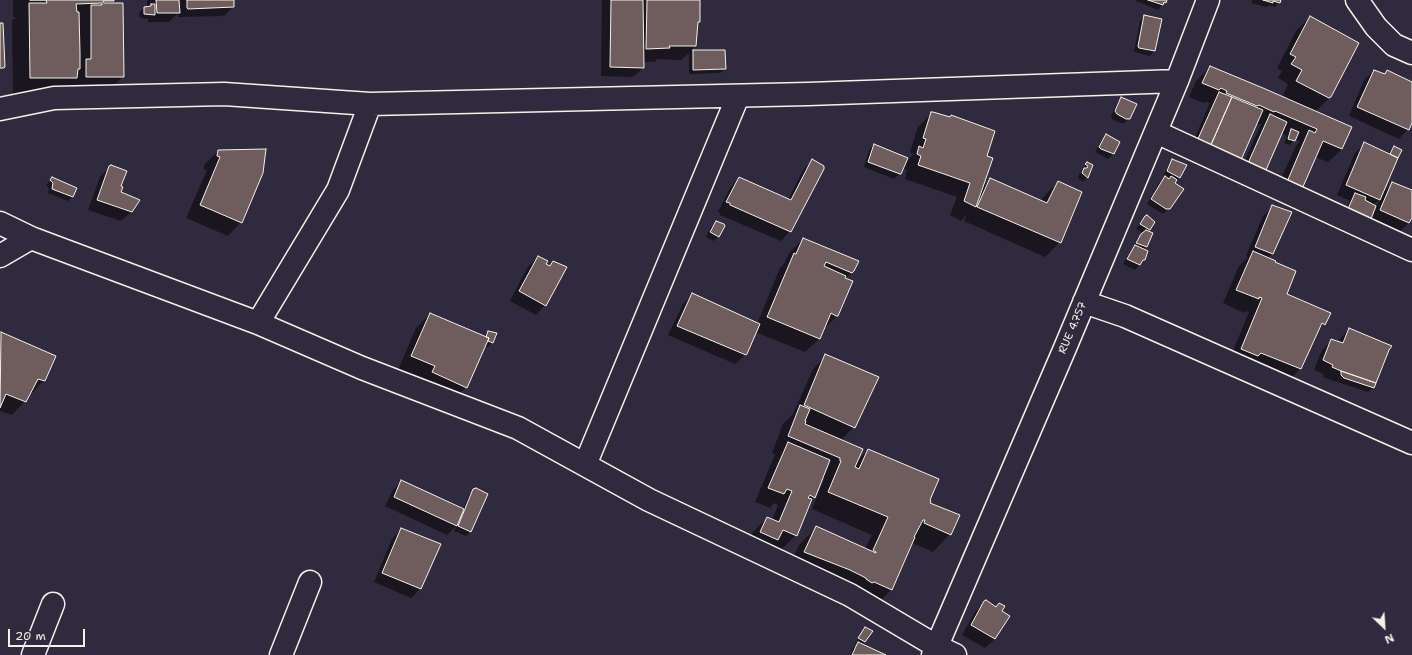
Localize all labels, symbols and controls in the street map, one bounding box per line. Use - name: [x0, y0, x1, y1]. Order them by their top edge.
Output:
- street label: RUE 4.757: [1056, 300, 1090, 356]
- north arrow: [1364, 607, 1404, 647]
- scale bar: [10, 621, 87, 647]
- text: 20 m: [15, 628, 46, 644]
- text: N: [1382, 630, 1396, 647]

